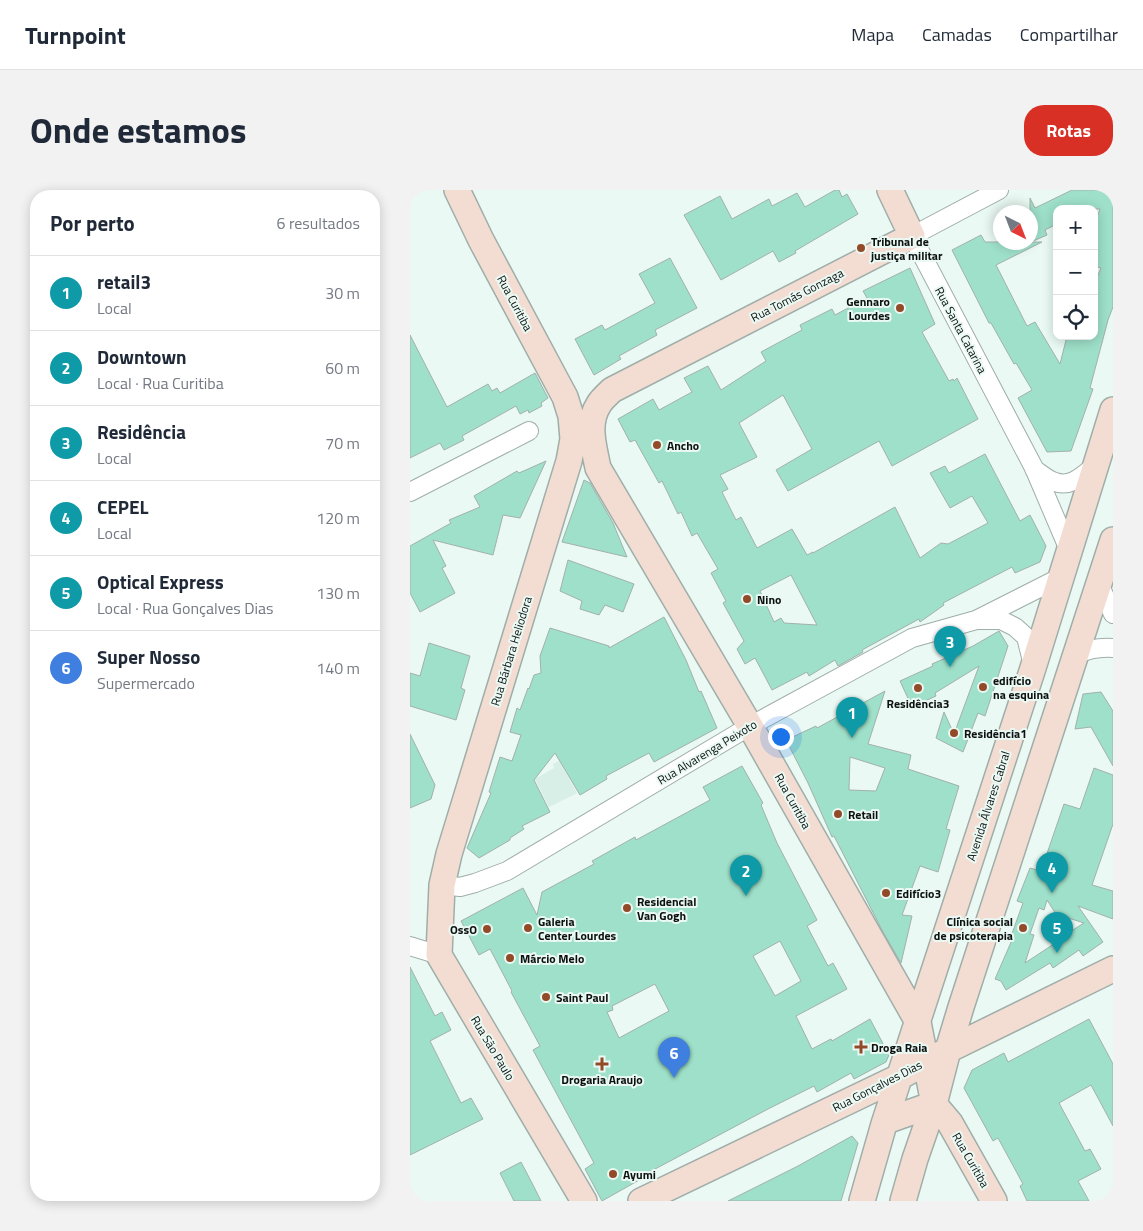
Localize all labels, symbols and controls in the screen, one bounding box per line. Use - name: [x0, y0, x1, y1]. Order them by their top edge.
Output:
- text: Turnpoint: [25, 17, 126, 53]
- text: Mapa: [851, 21, 894, 48]
- text: Camadas: [922, 21, 992, 48]
- text: Compartilhar: [1020, 21, 1118, 48]
- text: Onde estamos: [30, 103, 246, 157]
- button: Rotas: [1024, 105, 1113, 156]
- north arrow: [993, 205, 1038, 250]
- map controls: [1053, 205, 1098, 340]
- button: +: [1053, 205, 1098, 250]
- text: Por perto: [50, 207, 135, 239]
- text: 6 resultados: [276, 211, 360, 235]
- place label: Tribunal de justiça militar: [870, 232, 943, 265]
- marker: Tribunal de justiça militar: [855, 242, 867, 254]
- button: −: [1053, 250, 1098, 295]
- street label: Rua Tomás Gonzaga: [747, 263, 847, 327]
- text: retail3: [97, 267, 151, 296]
- street label: Rua Curitiba: [492, 272, 538, 334]
- text: 1: [62, 281, 70, 305]
- text: 30 m: [325, 281, 360, 305]
- street label: Rua Santa Catarina: [930, 283, 992, 377]
- place label: Gennaro Lourdes: [846, 292, 890, 325]
- button: locate: [1053, 295, 1098, 340]
- text: Local: [97, 296, 132, 320]
- marker: Gennaro Lourdes: [894, 302, 906, 314]
- text: Downtown: [97, 342, 187, 371]
- text: 2: [62, 356, 70, 380]
- text: 60 m: [325, 356, 360, 380]
- text: Local · Rua Curitiba: [97, 371, 224, 395]
- text: Residência: [97, 417, 186, 446]
- text: 3: [62, 431, 70, 455]
- text: 70 m: [325, 431, 360, 455]
- place label: Ancho: [667, 436, 699, 455]
- marker: Ancho: [651, 439, 663, 451]
- text: Local: [97, 446, 132, 470]
- text: CEPEL: [97, 492, 149, 521]
- text: 4: [62, 506, 70, 530]
- text: 120 m: [316, 506, 360, 530]
- text: Local: [97, 521, 132, 545]
- text: Optical Express: [97, 567, 224, 596]
- text: 5: [62, 581, 70, 605]
- text: 130 m: [316, 581, 360, 605]
- place label: Nino: [757, 590, 781, 609]
- marker: Nino: [741, 593, 753, 605]
- street label: Rua Bárbara Heliodora: [485, 594, 537, 708]
- text: Local · Rua Gonçalves Dias: [97, 596, 274, 620]
- pin: 3: [934, 626, 966, 667]
- text: Super Nosso: [97, 642, 200, 671]
- text: 6: [62, 656, 70, 680]
- text: 140 m: [316, 656, 360, 680]
- text: Supermercado: [97, 671, 195, 695]
- place label: edifício na esquina: [993, 671, 1049, 704]
- marker: edifício na esquina: [977, 681, 989, 693]
- marker: Residência3: [912, 682, 924, 694]
- place label: Residência3: [887, 694, 949, 713]
- pin: 1: [836, 697, 868, 738]
- street label: Rua Alvarenga Peixoto: [654, 715, 760, 789]
- your location: [768, 724, 794, 750]
- place label: Residência1: [964, 724, 1027, 743]
- marker: Residência1: [948, 727, 960, 739]
- street label: Avenida Álvares Cabral: [961, 749, 1015, 863]
- street label: Rua Curitiba: [770, 770, 816, 832]
- place label: Retail: [848, 805, 878, 824]
- marker: Retail: [832, 808, 844, 820]
- pin: 4: [1036, 852, 1068, 893]
- pin: 2: [730, 855, 762, 896]
- place label: Edifício3: [896, 884, 941, 903]
- marker: Edifício3: [880, 887, 892, 899]
- place label: Residencial Van Gogh: [637, 892, 696, 925]
- marker: Residencial Van Gogh: [621, 902, 633, 914]
- place label: Galeria Center Lourdes: [538, 912, 617, 945]
- place label: Clínica social de psicoterapia: [934, 912, 1013, 945]
- pin: 5: [1041, 912, 1073, 953]
- place label: OssO: [450, 920, 477, 939]
- marker: Galeria Center Lourdes: [522, 922, 534, 934]
- marker: Clínica social de psicoterapia: [1017, 922, 1029, 934]
- marker: OssO: [481, 923, 493, 935]
- place label: Márcio Melo: [520, 949, 584, 968]
- marker: Márcio Melo: [504, 952, 516, 964]
- place label: Saint Paul: [556, 988, 608, 1007]
- marker: Saint Paul: [540, 991, 552, 1003]
- street label: Rua São Paulo: [466, 1012, 520, 1084]
- pin: 6: [658, 1037, 690, 1078]
- place label: Droga Raia: [871, 1038, 927, 1057]
- marker: Droga Raia: [855, 1041, 867, 1053]
- street label: Rua Gonçalves Dias: [829, 1055, 926, 1117]
- marker: Drogaria Araujo: [596, 1058, 608, 1070]
- place label: Drogaria Araujo: [561, 1070, 643, 1089]
- street label: Rua Curitiba: [947, 1129, 995, 1191]
- place label: Ayumi: [623, 1165, 656, 1184]
- marker: Ayumi: [607, 1168, 619, 1180]

